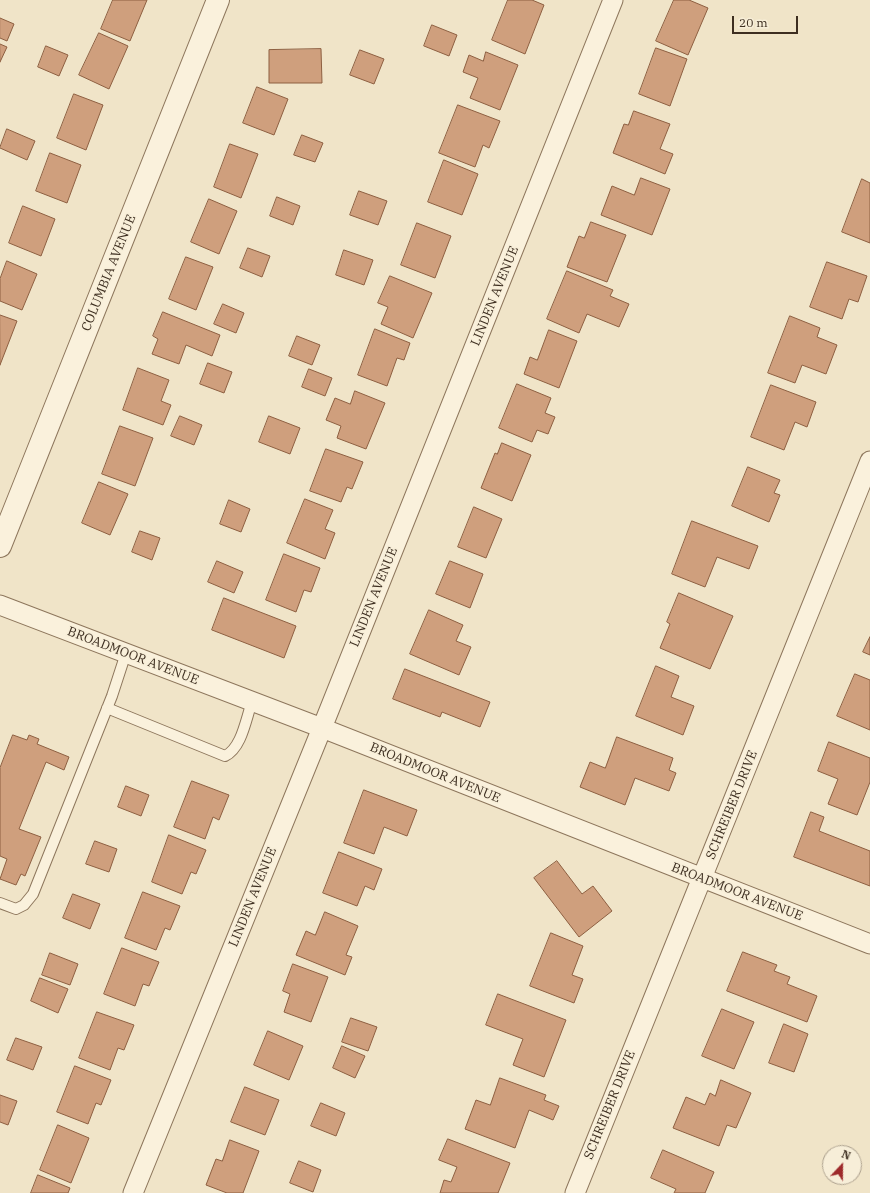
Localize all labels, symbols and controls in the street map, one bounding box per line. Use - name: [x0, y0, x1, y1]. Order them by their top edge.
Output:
- scale bar: [734, 8, 800, 34]
- text: 20 m: [739, 15, 768, 30]
- street label: COLUMBIA AVENUE: [79, 213, 139, 333]
- street label: LINDEN AVENUE: [468, 244, 522, 348]
- street label: LINDEN AVENUE: [347, 545, 401, 649]
- street label: BROADMOOR AVENUE: [65, 624, 201, 688]
- street label: BROADMOOR AVENUE: [367, 740, 503, 806]
- street label: SCHREIBER DRIVE: [703, 748, 761, 862]
- street label: LINDEN AVENUE: [226, 845, 280, 949]
- street label: BROADMOOR AVENUE: [669, 860, 805, 924]
- street label: SCHREIBER DRIVE: [581, 1048, 639, 1162]
- north arrow: [822, 1145, 862, 1185]
- text: N: [839, 1147, 853, 1163]

